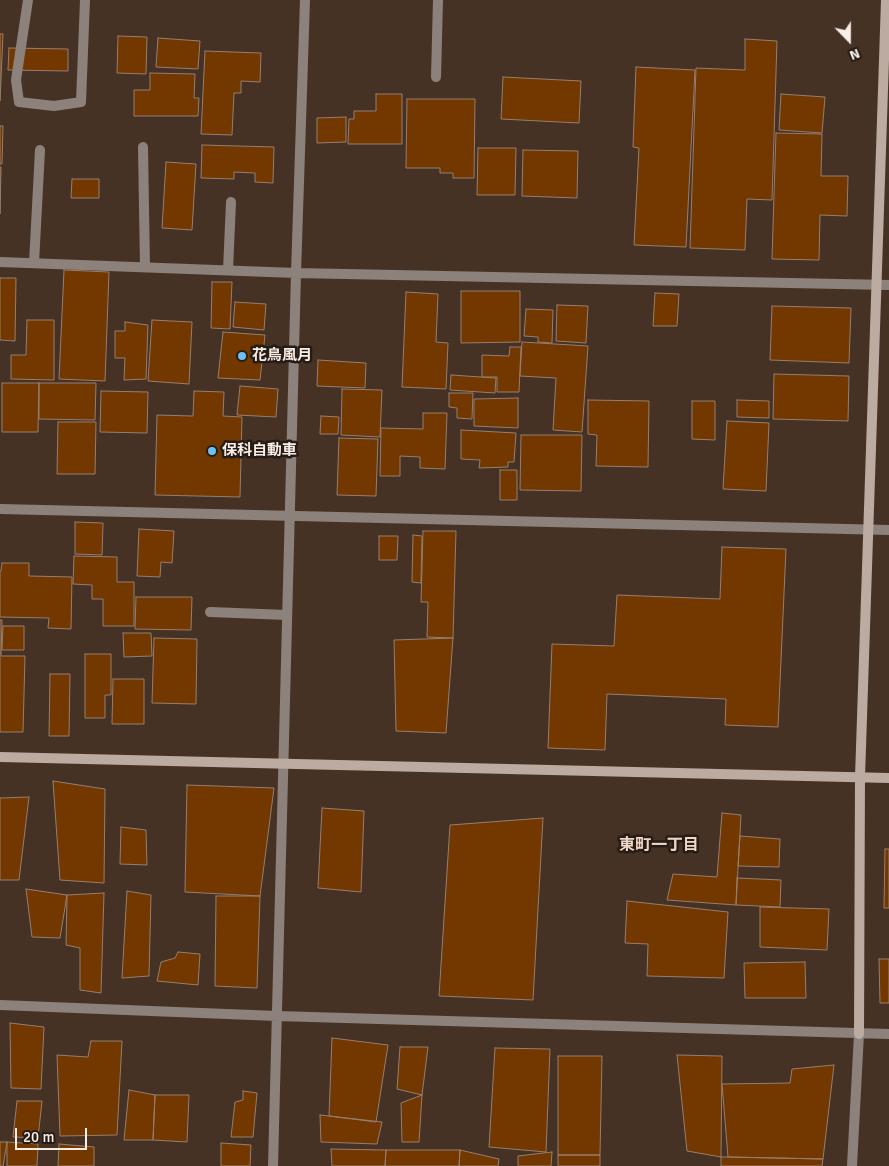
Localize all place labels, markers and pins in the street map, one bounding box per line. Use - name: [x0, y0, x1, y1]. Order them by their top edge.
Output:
- place label: 花鳥風月: [252, 347, 312, 365]
- marker: 花鳥風月: [236, 350, 248, 362]
- place label: 保科自動車: [222, 442, 297, 460]
- marker: 保科自動車: [206, 445, 218, 457]

